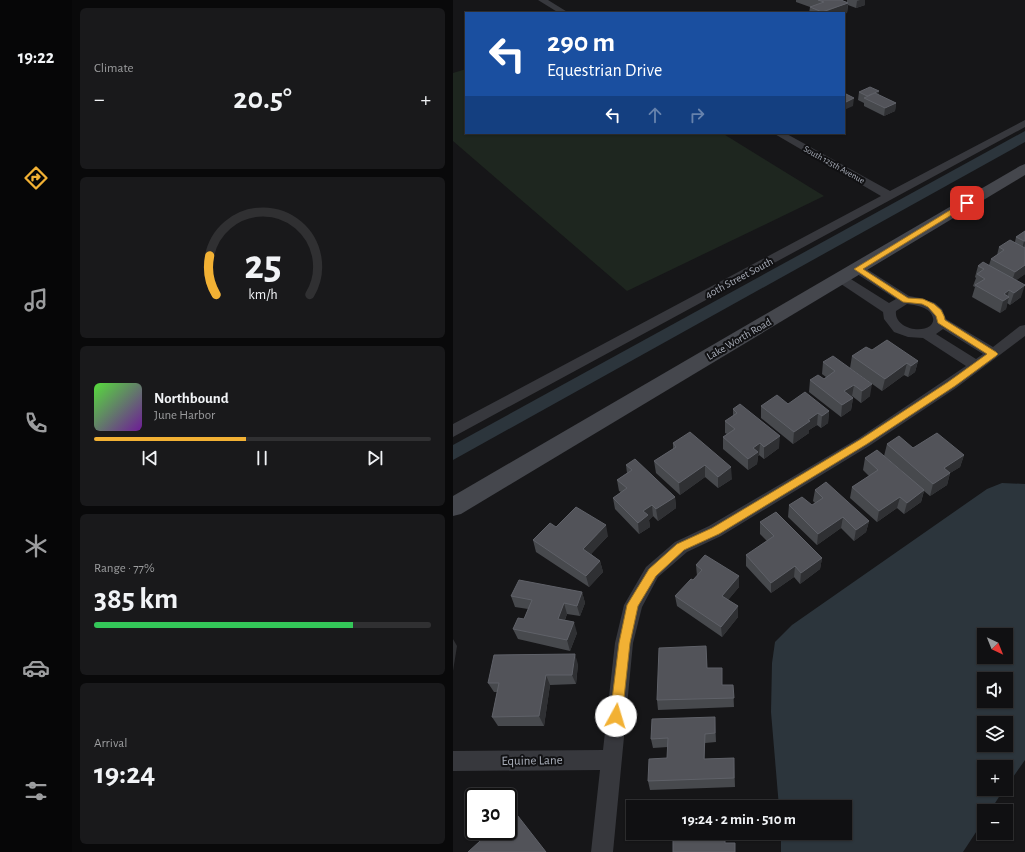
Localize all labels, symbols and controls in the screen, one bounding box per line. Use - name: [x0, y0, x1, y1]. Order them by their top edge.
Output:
- icon: left: [481, 28, 533, 80]
- text: 290 m: [547, 29, 615, 57]
- text: 19:22: [18, 49, 54, 67]
- text: Climate: [94, 62, 133, 75]
- text: Equestrian Drive: [547, 62, 662, 80]
- text: 20.5°: [233, 84, 292, 114]
- text: −: [94, 88, 105, 110]
- text: +: [420, 88, 431, 110]
- icon: left: [602, 104, 624, 126]
- icon: ahead: [644, 104, 666, 126]
- icon: right: [686, 104, 708, 126]
- street label: South 125th Avenue: [802, 144, 866, 186]
- icon: directions: [22, 164, 50, 192]
- pin: [950, 186, 984, 220]
- icon: arrive: [956, 192, 978, 214]
- text: 25: [244, 245, 281, 286]
- street label: 40th Street South: [703, 256, 775, 300]
- icon: music: [22, 286, 50, 314]
- text: km/h: [248, 288, 277, 302]
- street label: Lake Worth Road: [705, 316, 773, 362]
- text: Northbound: [154, 391, 229, 406]
- icon: phone: [22, 409, 50, 437]
- text: June Harbor: [154, 409, 215, 422]
- icon: previous: [139, 447, 161, 469]
- icon: pause: [251, 447, 273, 469]
- icon: next: [364, 447, 386, 469]
- icon: climate: [22, 532, 50, 560]
- text: Range · 77%: [94, 562, 155, 575]
- text: 385 km: [94, 584, 178, 614]
- north arrow: [977, 628, 1013, 664]
- map controls: [977, 628, 1013, 840]
- icon: car: [22, 654, 50, 682]
- button: sound: [977, 672, 1013, 708]
- position arrow: [595, 695, 637, 737]
- button: layers: [977, 716, 1013, 752]
- text: Arrival: [94, 737, 127, 750]
- street label: Equine Lane: [501, 754, 563, 768]
- text: 19:24: [94, 759, 155, 789]
- button: +: [977, 760, 1013, 796]
- icon: filters: [22, 777, 50, 805]
- speed limit sign: 30: [465, 788, 517, 840]
- button: −: [977, 804, 1013, 840]
- text: 19:24 · 2 min · 510 m: [682, 812, 796, 827]

